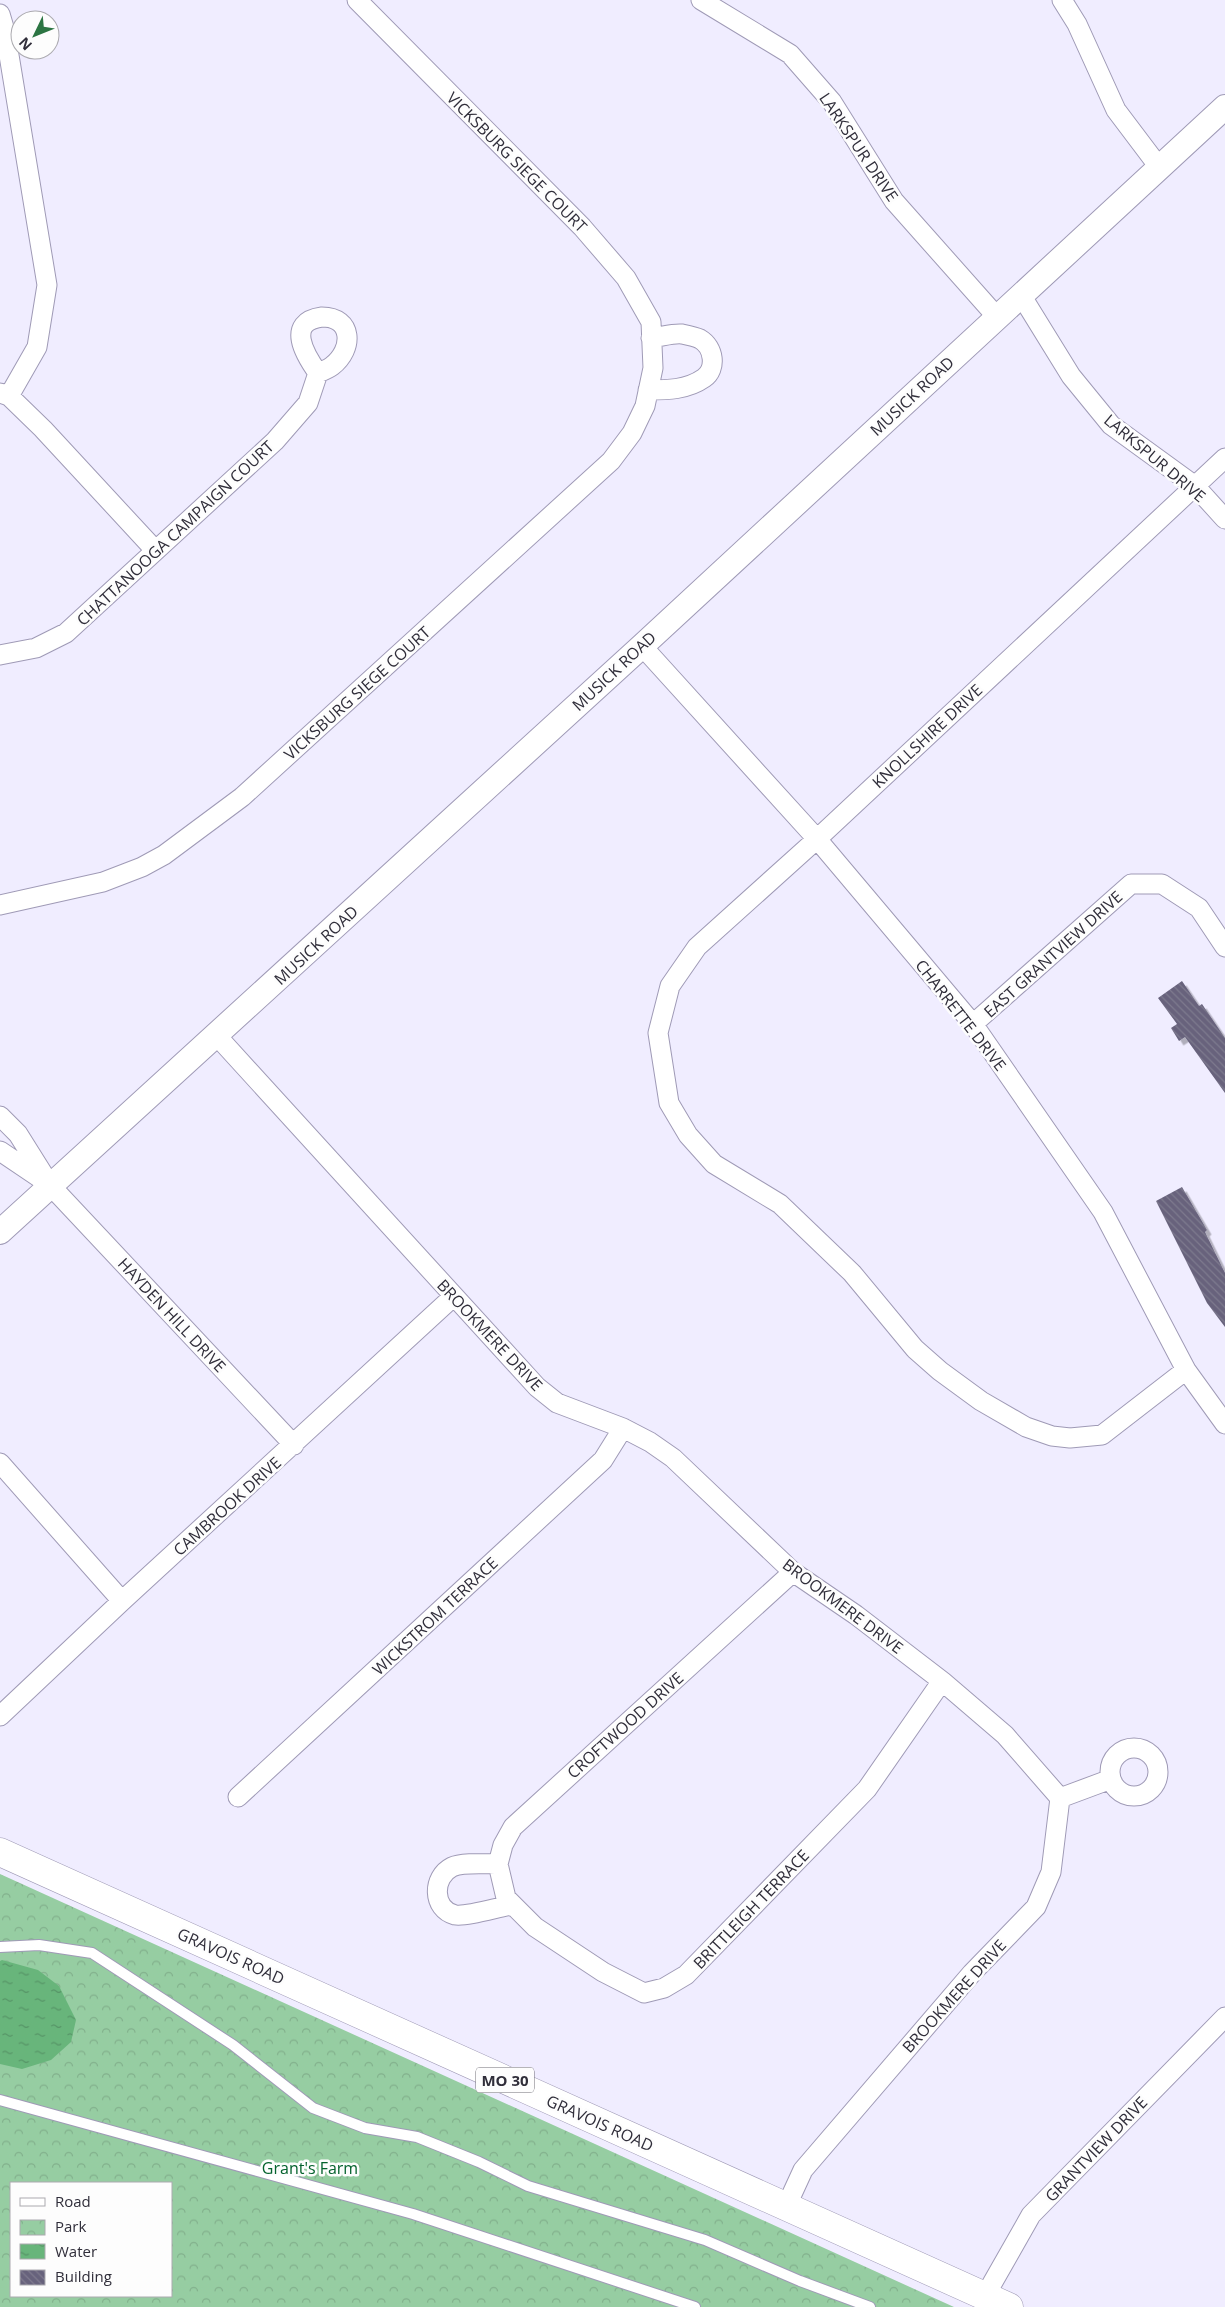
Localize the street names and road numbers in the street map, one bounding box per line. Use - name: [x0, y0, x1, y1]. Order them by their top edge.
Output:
- street label: VICKSBURG SIEGE COURT: [442, 87, 592, 237]
- street label: LARKSPUR DRIVE: [814, 88, 904, 206]
- street label: MUSICK ROAD: [865, 351, 959, 441]
- street label: LARKSPUR DRIVE: [1099, 409, 1211, 507]
- street label: CHATTANOOGA CAMPAIGN COURT: [72, 435, 278, 630]
- street label: VICKSBURG SIEGE COURT: [279, 621, 435, 765]
- street label: MUSICK ROAD: [567, 626, 661, 716]
- street label: KNOLLSHIRE DRIVE: [867, 679, 987, 793]
- street label: EAST GRANTVIEW DRIVE: [979, 886, 1127, 1022]
- street label: MUSICK ROAD: [269, 900, 363, 990]
- street label: CHARRETTE DRIVE: [911, 955, 1011, 1075]
- street label: HAYDEN HILL DRIVE: [113, 1253, 231, 1377]
- street label: BROOKMERE DRIVE: [432, 1274, 548, 1396]
- street label: CAMBROOK DRIVE: [168, 1452, 286, 1560]
- street label: WICKSTROM TERRACE: [367, 1552, 503, 1680]
- street label: BROOKMERE DRIVE: [778, 1553, 908, 1659]
- street label: CROFTWOOD DRIVE: [562, 1667, 688, 1783]
- street label: BRITTLEIGH TERRACE: [688, 1844, 814, 1974]
- street label: GRAVOIS ROAD: [174, 1923, 288, 1989]
- street label: BROOKMERE DRIVE: [897, 1935, 1011, 2057]
- road number: MO 30: [476, 2068, 534, 2092]
- street label: GRAVOIS ROAD: [543, 2090, 657, 2156]
- street label: GRANTVIEW DRIVE: [1040, 2091, 1152, 2207]

